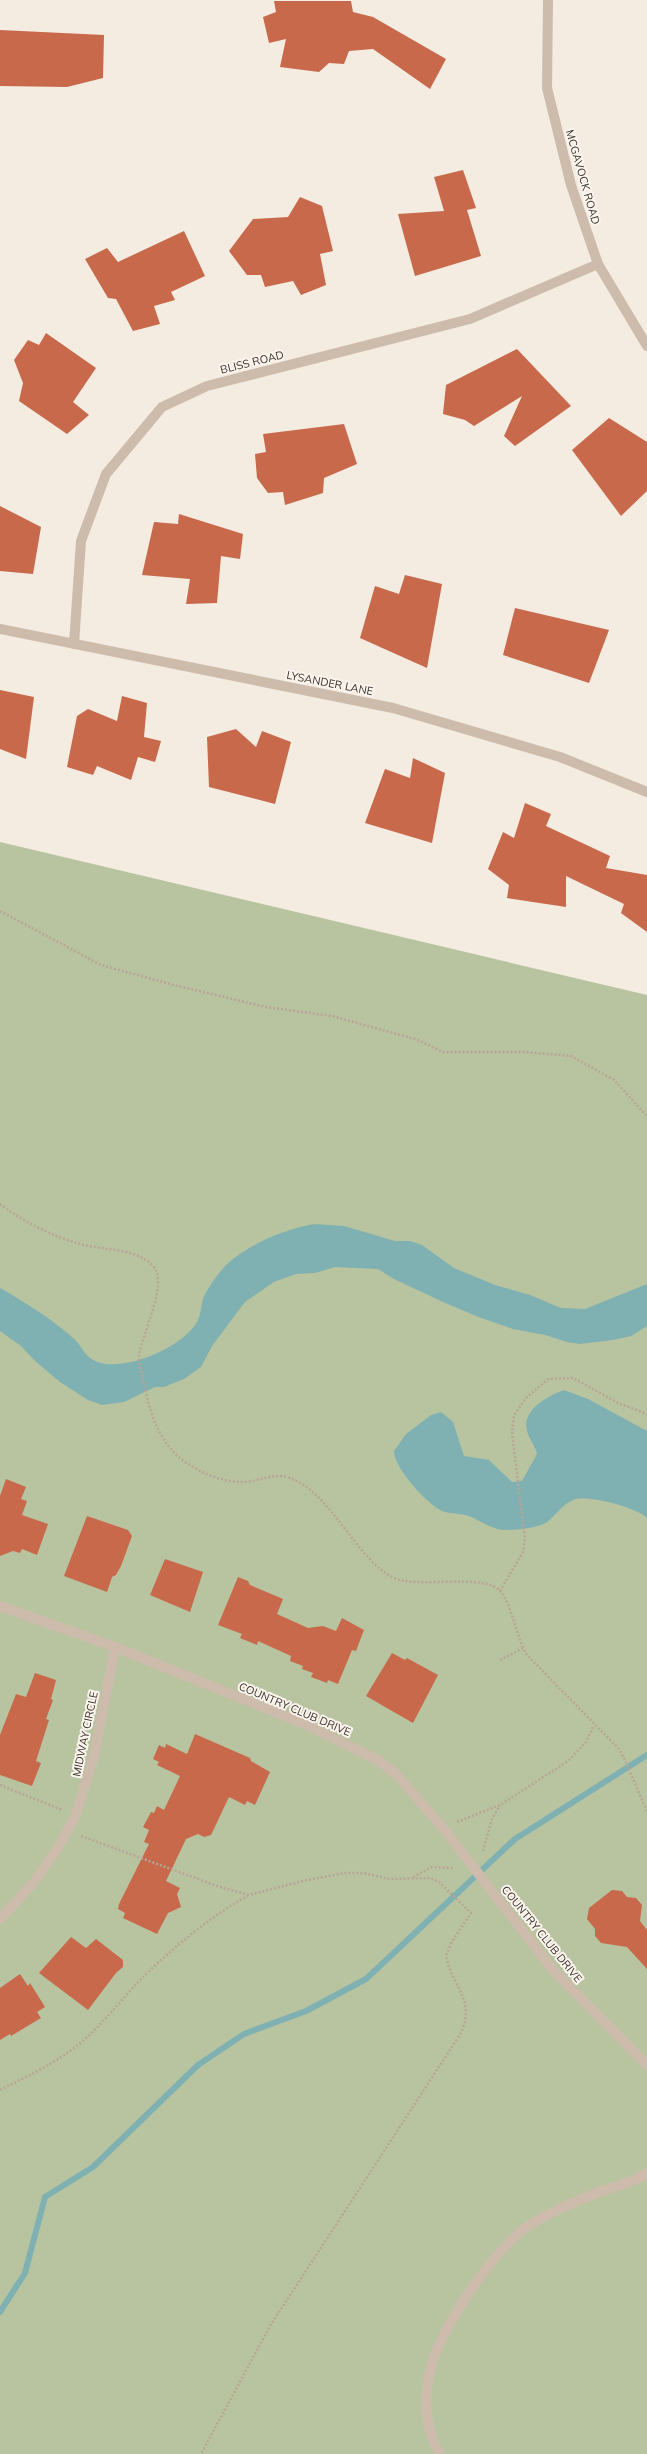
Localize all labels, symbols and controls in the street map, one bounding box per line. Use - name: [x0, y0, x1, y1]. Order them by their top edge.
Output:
- street label: MCGAVOCK ROAD: [563, 128, 603, 226]
- street label: BLISS ROAD: [219, 347, 285, 377]
- street label: LYSANDER LANE: [285, 668, 375, 698]
- street label: COUNTRY CLUB DRIVE: [237, 1679, 353, 1739]
- street label: MIDWAY CIRCLE: [69, 1690, 101, 1778]
- street label: COUNTRY CLUB DRIVE: [499, 1883, 585, 1985]

